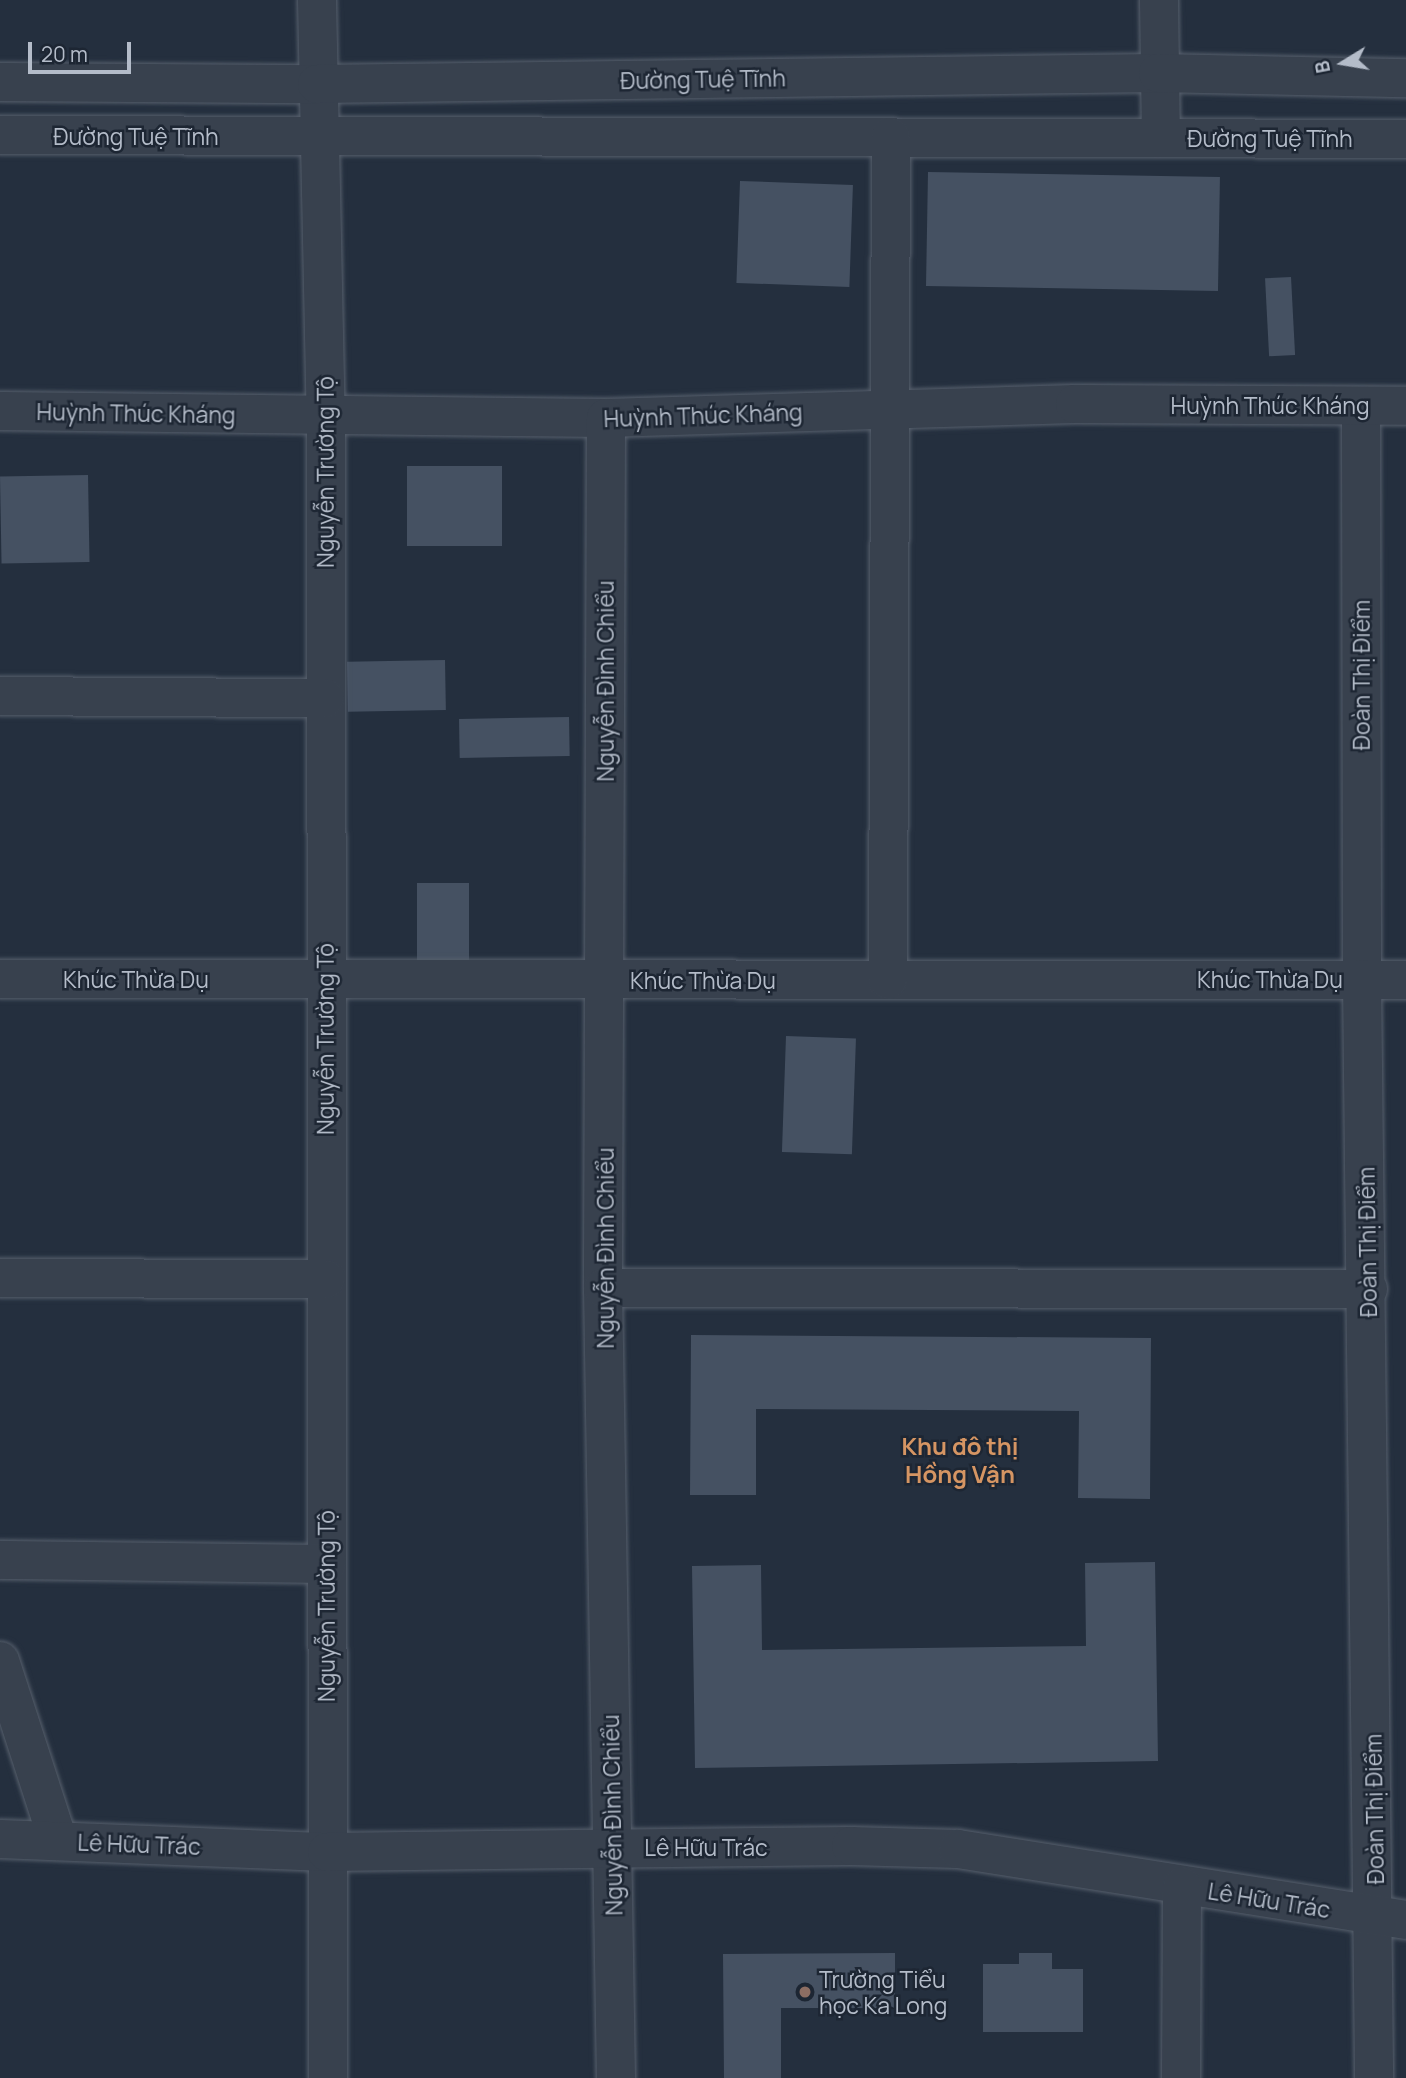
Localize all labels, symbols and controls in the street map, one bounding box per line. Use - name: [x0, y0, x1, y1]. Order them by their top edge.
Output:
- scale bar: [32, 28, 135, 72]
- north arrow: [1308, 28, 1378, 98]
- text: 20 m: [41, 40, 88, 68]
- text: B: [1308, 59, 1336, 75]
- street label: Đường Tuệ Tĩnh: [620, 64, 786, 94]
- street label: Đường Tuệ Tĩnh: [53, 122, 219, 150]
- street label: Đường Tuệ Tĩnh: [1187, 124, 1353, 152]
- street label: Nguyễn Trường Tộ: [311, 376, 339, 568]
- street label: Huỳnh Thúc Kháng: [1170, 391, 1370, 419]
- street label: Huỳnh Thúc Kháng: [36, 397, 236, 429]
- street label: Huỳnh Thúc Kháng: [603, 398, 803, 432]
- street label: Nguyễn Đình Chiểu: [591, 580, 619, 782]
- street label: Đoàn Thị Điểm: [1347, 600, 1375, 750]
- street label: Nguyễn Trường Tộ: [311, 943, 339, 1135]
- street label: Khúc Thừa Dụ: [63, 965, 209, 993]
- street label: Khúc Thừa Dụ: [1197, 965, 1343, 993]
- street label: Khúc Thừa Dụ: [630, 966, 776, 994]
- street label: Nguyễn Đình Chiểu: [591, 1147, 619, 1349]
- street label: Đoàn Thị Điểm: [1352, 1166, 1382, 1318]
- district label: Khu đô thị Hồng Vận: [902, 1432, 1018, 1488]
- street label: Nguyễn Trường Tộ: [312, 1510, 340, 1702]
- street label: Nguyễn Đình Chiểu: [596, 1714, 628, 1916]
- street label: Đoàn Thị Điểm: [1359, 1733, 1389, 1885]
- street label: Lê Hữu Trác: [77, 1828, 201, 1860]
- street label: Lê Hữu Trác: [644, 1833, 768, 1861]
- street label: Lê Hữu Trác: [1206, 1877, 1332, 1923]
- place label: Trường Tiểu học Ka Long: [819, 1965, 947, 2019]
- marker: Trường Tiểu học Ka Long: [797, 1984, 813, 2000]

